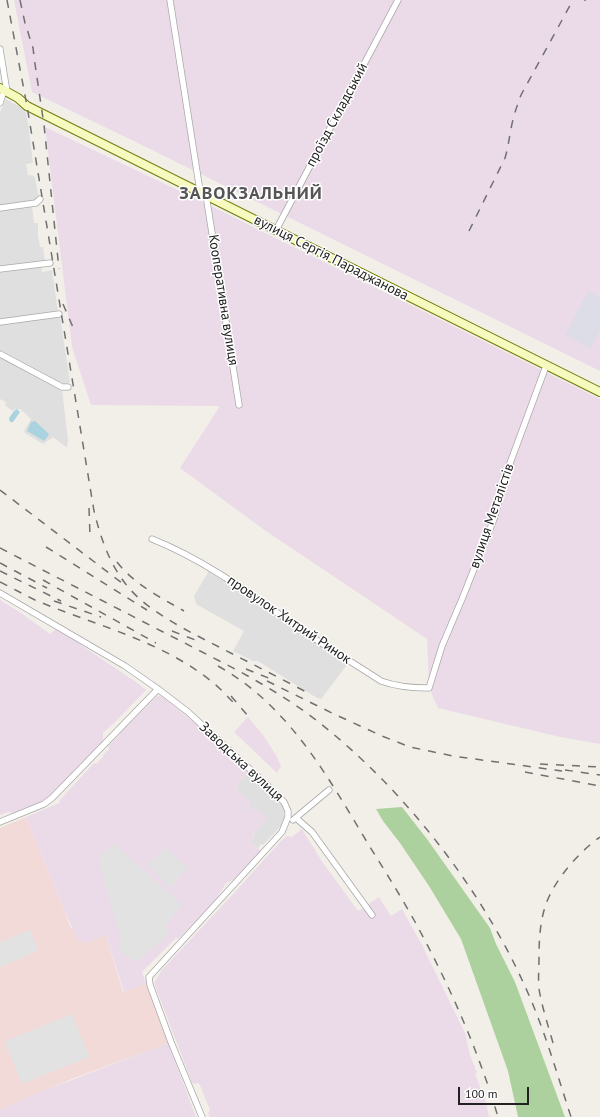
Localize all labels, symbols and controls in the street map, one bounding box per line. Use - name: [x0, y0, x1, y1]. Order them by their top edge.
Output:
- street label: проїзд Складський: [302, 60, 372, 170]
- district label: ЗАВОКЗАЛЬНИЙ: [179, 183, 323, 205]
- street label: вулиця Сергія Параджанова: [251, 212, 411, 304]
- street label: Кооперативна вулиця: [204, 233, 242, 367]
- street label: вулиця Металістів: [466, 461, 518, 571]
- street label: провулок Хитрий Ринок: [224, 572, 354, 668]
- street label: Заводська вулиця: [195, 719, 287, 805]
- scale bar: [460, 1079, 531, 1105]
- text: 100 m: [465, 1086, 498, 1101]

